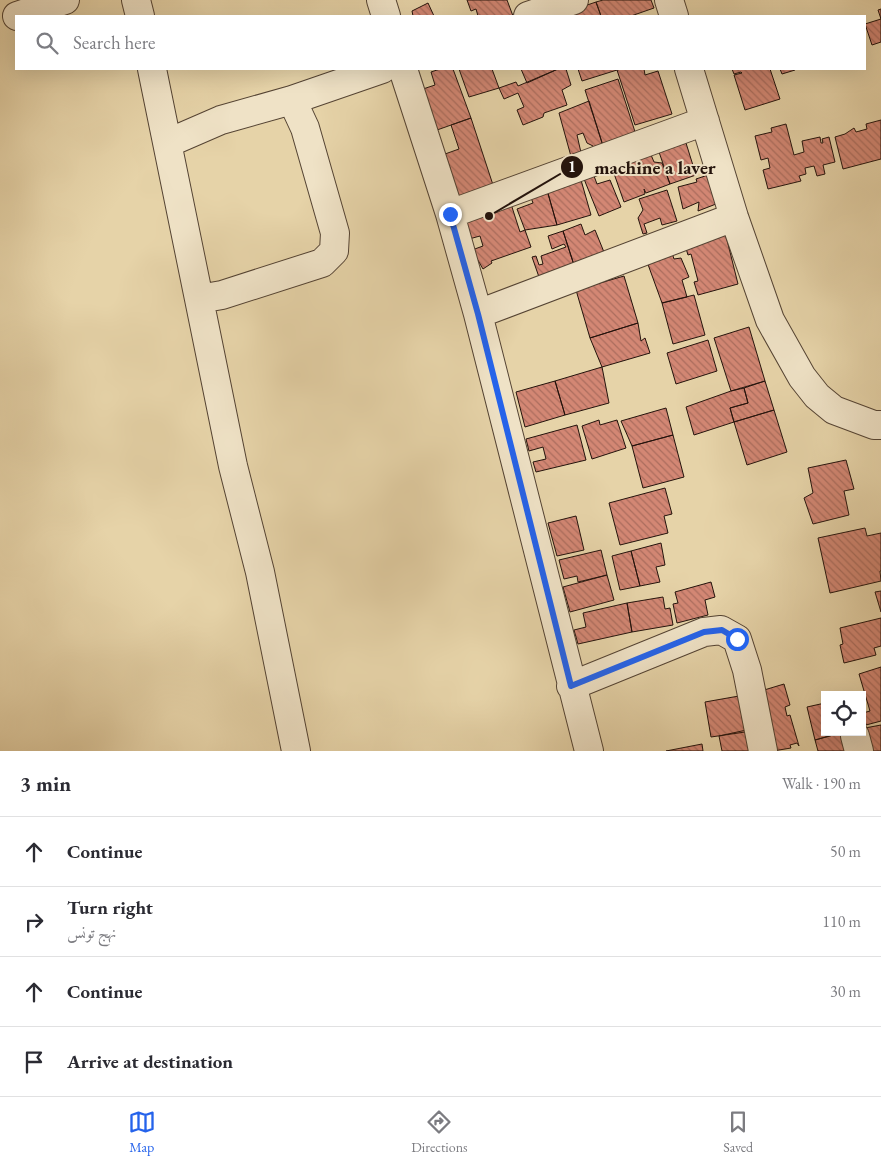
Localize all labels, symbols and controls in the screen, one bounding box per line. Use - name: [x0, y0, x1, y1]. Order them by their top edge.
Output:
- search box: [15, 15, 866, 70]
- icon: search: [33, 29, 61, 57]
- text: Search here: [73, 30, 155, 55]
- callout: machine a laver: [559, 150, 726, 184]
- text: machine a laver: [594, 155, 716, 180]
- text: 1: [568, 157, 576, 176]
- route end: [439, 203, 462, 226]
- route start: [726, 628, 749, 651]
- map controls: [821, 691, 866, 736]
- button: locate: [821, 691, 866, 736]
- text: 3 min: [20, 770, 71, 797]
- text: Walk · 190 m: [782, 773, 861, 794]
- icon: ahead: [20, 838, 48, 866]
- text: Continue: [67, 839, 142, 864]
- text: 50 m: [830, 841, 861, 862]
- text: Turn right: [67, 895, 153, 920]
- icon: right: [20, 908, 48, 936]
- text: 110 m: [822, 911, 861, 932]
- text: نهج تونس: [67, 922, 116, 943]
- icon: ahead: [20, 978, 48, 1006]
- text: Continue: [67, 979, 142, 1004]
- text: 30 m: [830, 981, 861, 1002]
- icon: arrive: [20, 1048, 48, 1076]
- text: Arrive at destination: [67, 1049, 233, 1074]
- tab: Map: [128, 1108, 156, 1156]
- tab: Directions: [411, 1108, 468, 1156]
- tab: Saved: [723, 1108, 753, 1156]

